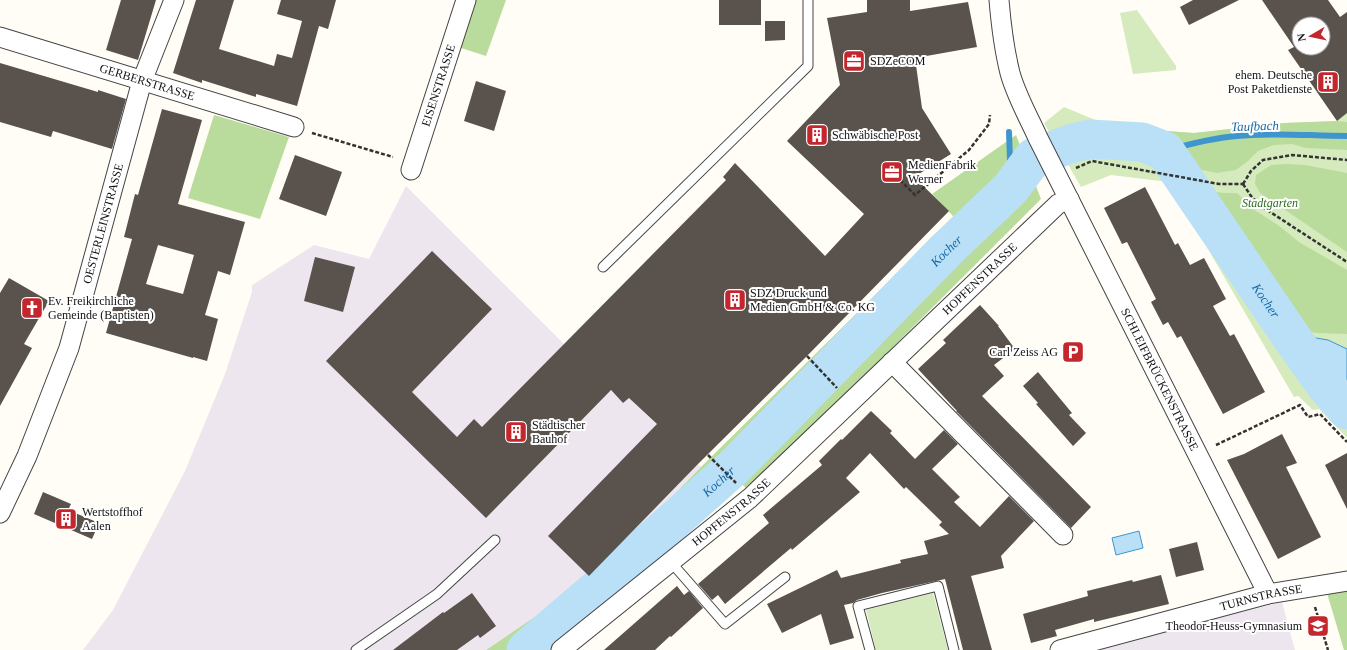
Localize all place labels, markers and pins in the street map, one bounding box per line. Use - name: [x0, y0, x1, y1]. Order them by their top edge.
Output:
- office icon: SDZeCOM: [841, 48, 867, 74]
- place label: SDZeCOM: [870, 54, 926, 68]
- place label: ehem. Deutsche Post Paketdienste: [1228, 68, 1312, 96]
- building icon: ehem. Deutsche Post Paketdienste: [1315, 69, 1341, 95]
- building icon: Schwäbische Post: [804, 122, 830, 148]
- place label: Schwäbische Post: [832, 128, 919, 142]
- place label: MedienFabrik Werner: [908, 158, 976, 186]
- office icon: MedienFabrik Werner: [879, 159, 905, 185]
- place label: SDZ Druck und Medien GmbH & Co. KG: [750, 286, 875, 314]
- building icon: SDZ Druck und Medien GmbH & Co. KG: [722, 287, 748, 313]
- place label: Ev. Freikirchliche Gemeinde (Baptisten): [48, 294, 154, 322]
- church icon: Ev. Freikirchliche Gemeinde (Baptisten): [19, 295, 45, 321]
- parking icon: Carl Zeiss AG: [1060, 339, 1086, 365]
- place label: Carl Zeiss AG: [989, 345, 1058, 359]
- place label: Städtischer Bauhof: [532, 418, 585, 446]
- building icon: Städtischer Bauhof: [503, 419, 529, 445]
- place label: Wertstoffhof Aalen: [82, 505, 143, 533]
- building icon: Wertstoffhof Aalen: [53, 506, 79, 532]
- school or university icon: Theodor-Heuss-Gymnasium: [1305, 613, 1331, 639]
- place label: Theodor-Heuss-Gymnasium: [1166, 619, 1303, 633]

